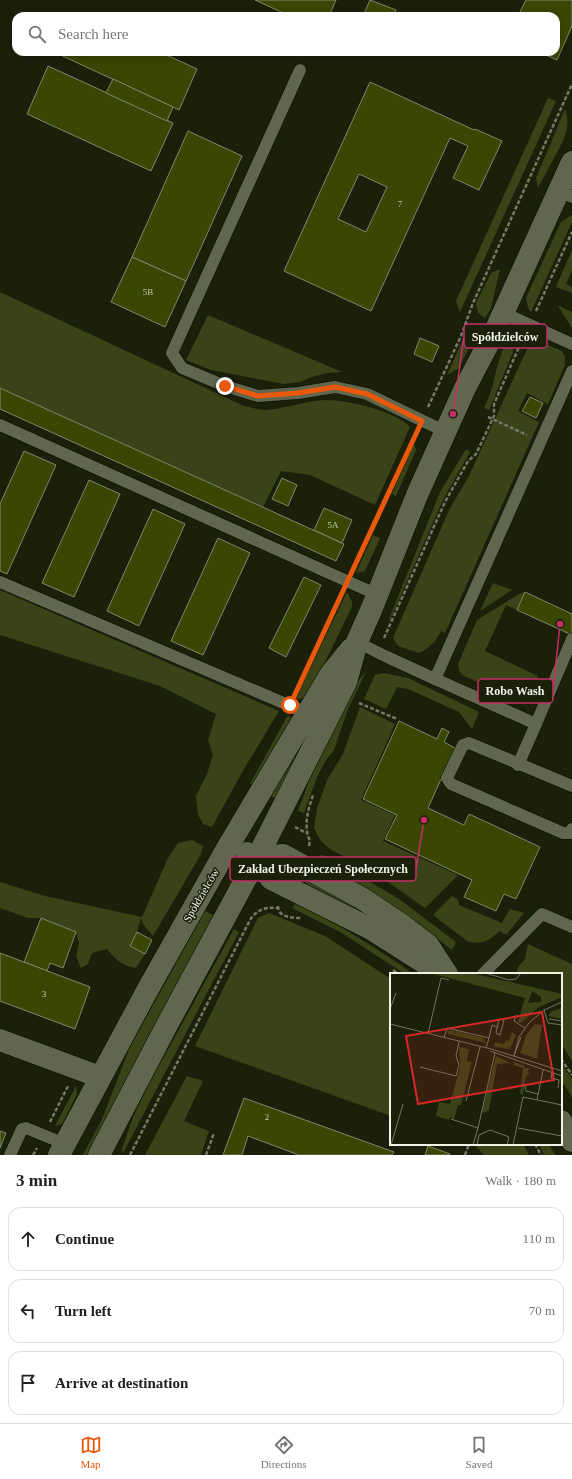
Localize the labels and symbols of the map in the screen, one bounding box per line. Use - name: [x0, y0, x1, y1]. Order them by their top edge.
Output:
- house number: 7: [398, 199, 403, 209]
- house number: 5B: [143, 287, 153, 297]
- callout: Spółdzielców: [464, 324, 547, 348]
- text: Spółdzielców: [472, 330, 539, 344]
- route end: [216, 377, 234, 395]
- house number: 5A: [328, 520, 339, 530]
- callout: Robo Wash: [478, 679, 553, 703]
- text: Robo Wash: [486, 684, 545, 698]
- route start: [281, 696, 299, 714]
- callout: Zakład Ubezpieczeń Społecznych: [230, 857, 416, 881]
- text: Zakład Ubezpieczeń Społecznych: [238, 862, 408, 876]
- street label: Spółdzielców: [181, 866, 221, 924]
- inset map: [390, 973, 562, 1145]
- house number: 3: [42, 989, 47, 999]
- house number: 2: [265, 1112, 269, 1122]

